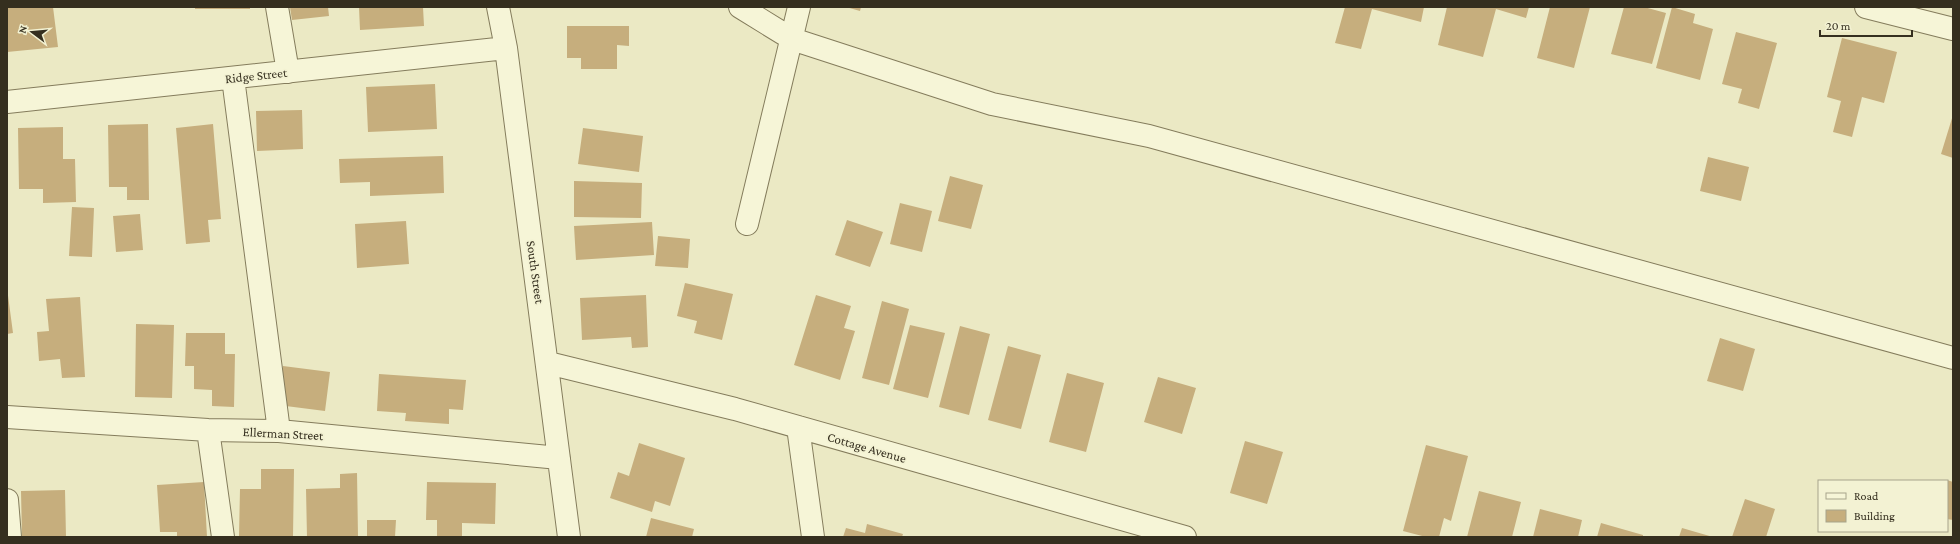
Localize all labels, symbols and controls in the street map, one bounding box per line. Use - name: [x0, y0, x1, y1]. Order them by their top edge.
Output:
- north arrow: [12, 12, 52, 52]
- scale bar: [1820, 12, 1912, 38]
- text: 20 m: [1826, 19, 1851, 33]
- text: N: [16, 24, 29, 35]
- street label: Ridge Street: [224, 65, 288, 86]
- street label: South Street: [524, 240, 547, 305]
- street label: Ellerman Street: [242, 424, 324, 443]
- street label: Cottage Avenue: [826, 429, 908, 466]
- legend: [1818, 480, 1948, 532]
- text: Road: [1854, 489, 1879, 503]
- text: Building: [1854, 509, 1895, 523]

